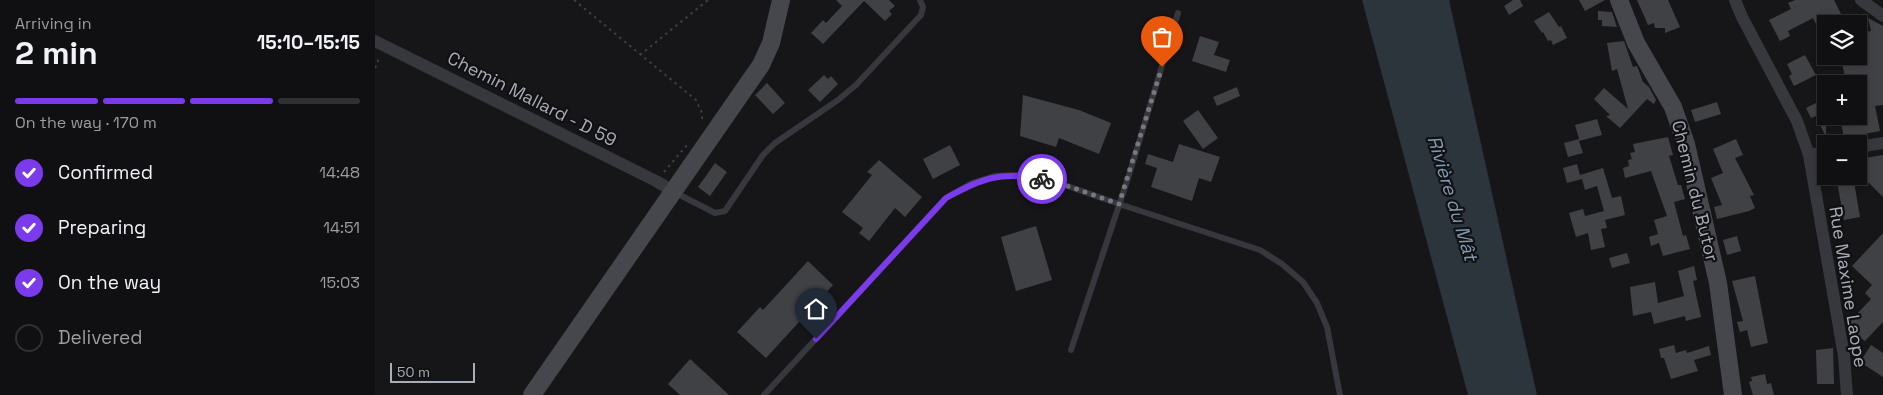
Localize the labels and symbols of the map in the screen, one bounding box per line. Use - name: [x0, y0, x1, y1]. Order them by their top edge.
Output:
- pin: [1141, 16, 1183, 67]
- street label: Chemin Mallard - D 59: [444, 46, 621, 151]
- street label: Chemin du Butor: [1667, 118, 1724, 264]
- water label: Rivière du Mât: [1422, 132, 1484, 266]
- courier: [1017, 154, 1067, 204]
- street label: Rue Maxime Laope: [1824, 205, 1873, 369]
- pin: [795, 288, 837, 339]
- scale bar: [390, 360, 475, 383]

